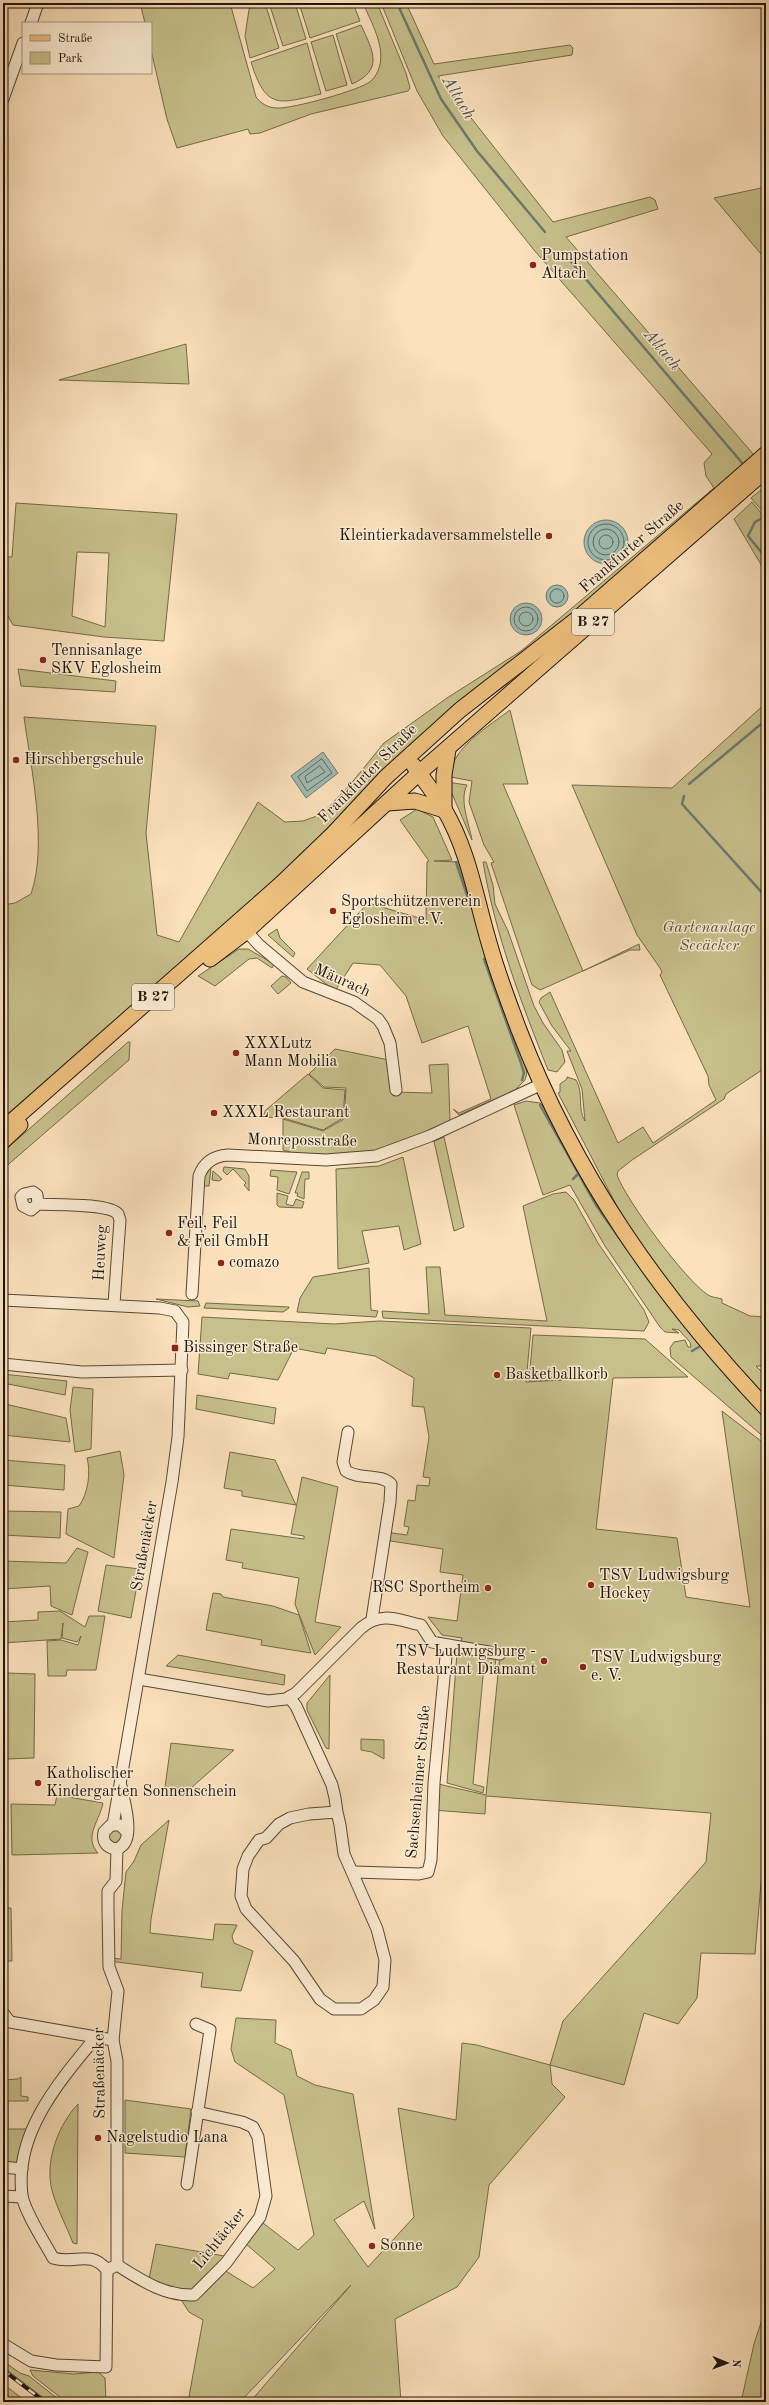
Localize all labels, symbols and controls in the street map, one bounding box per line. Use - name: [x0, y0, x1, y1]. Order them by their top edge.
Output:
- legend: [22, 22, 152, 74]
- text: Straße: [58, 33, 93, 45]
- text: Park: [58, 53, 83, 65]
- water label: Altach: [438, 72, 478, 123]
- place label: Pumpstation Altach: [541, 248, 629, 282]
- marker: Pumpstation Altach: [528, 260, 538, 270]
- water label: Altach: [639, 325, 684, 374]
- street label: Frankfurter Straße: [577, 498, 687, 596]
- place label: Kleintierkadaversammelstelle: [339, 528, 541, 544]
- marker: Kleintierkadaversammelstelle: [544, 531, 554, 541]
- road number: B 27: [572, 609, 614, 635]
- place label: Tennisanlage SKV Eglosheim: [51, 643, 162, 677]
- marker: Tennisanlage SKV Eglosheim: [38, 655, 48, 665]
- street label: Frankfurter Straße: [316, 722, 420, 826]
- place label: Hirschbergschule: [24, 752, 144, 768]
- marker: Hirschbergschule: [11, 755, 21, 765]
- place label: Sportschützenverein Eglosheim e.V.: [341, 894, 481, 928]
- marker: Sportschützenverein Eglosheim e.V.: [328, 906, 338, 916]
- park label: Gartenanlage Seeäcker: [662, 920, 756, 954]
- street label: Mäurach: [311, 961, 373, 1001]
- road number: B 27: [132, 984, 174, 1010]
- place label: XXXLutz Mann Mobilia: [244, 1036, 338, 1070]
- marker: XXXLutz Mann Mobilia: [231, 1048, 241, 1058]
- place label: XXXL Restaurant: [222, 1105, 350, 1121]
- marker: XXXL Restaurant: [209, 1108, 219, 1118]
- street label: Monreposstraße: [247, 1132, 357, 1150]
- place label: Feil, Feil & Feil GmbH: [177, 1216, 269, 1250]
- street label: Heuweg: [92, 1224, 110, 1281]
- marker: Feil, Feil & Feil GmbH: [164, 1228, 174, 1238]
- place label: comazo: [229, 1255, 280, 1271]
- marker: comazo: [216, 1258, 226, 1268]
- place label: Bissinger Straße: [183, 1340, 298, 1356]
- marker: Bissinger Straße: [170, 1343, 180, 1353]
- place label: Basketballkorb: [505, 1367, 608, 1383]
- marker: Basketballkorb: [492, 1370, 502, 1380]
- street label: Straßenäcker: [129, 1499, 161, 1592]
- place label: TSV Ludwigsburg Hockey: [599, 1568, 729, 1602]
- place label: RSC Sportheim: [372, 1580, 480, 1596]
- marker: TSV Ludwigsburg Hockey: [586, 1580, 596, 1590]
- marker: RSC Sportheim: [483, 1583, 493, 1593]
- place label: TSV Ludwigsburg - Restaurant Diamant: [395, 1644, 536, 1678]
- place label: TSV Ludwigsburg e. V.: [591, 1650, 721, 1684]
- marker: TSV Ludwigsburg - Restaurant Diamant: [539, 1656, 549, 1666]
- marker: TSV Ludwigsburg e. V.: [578, 1662, 588, 1672]
- street label: Sachsenheimer Straße: [404, 1705, 434, 1859]
- place label: Katholischer Kindergarten Sonnenschein: [46, 1766, 237, 1800]
- marker: Katholischer Kindergarten Sonnenschein: [33, 1778, 43, 1788]
- street label: Straßenäcker: [91, 2027, 109, 2119]
- place label: Nagelstudio Lana: [106, 2130, 228, 2146]
- marker: Nagelstudio Lana: [93, 2133, 103, 2143]
- street label: Lichtäcker: [191, 2205, 250, 2273]
- place label: Sonne: [380, 2238, 423, 2254]
- marker: Sonne: [367, 2241, 377, 2251]
- north arrow: [707, 2343, 747, 2383]
- text: N: [730, 2359, 741, 2368]

